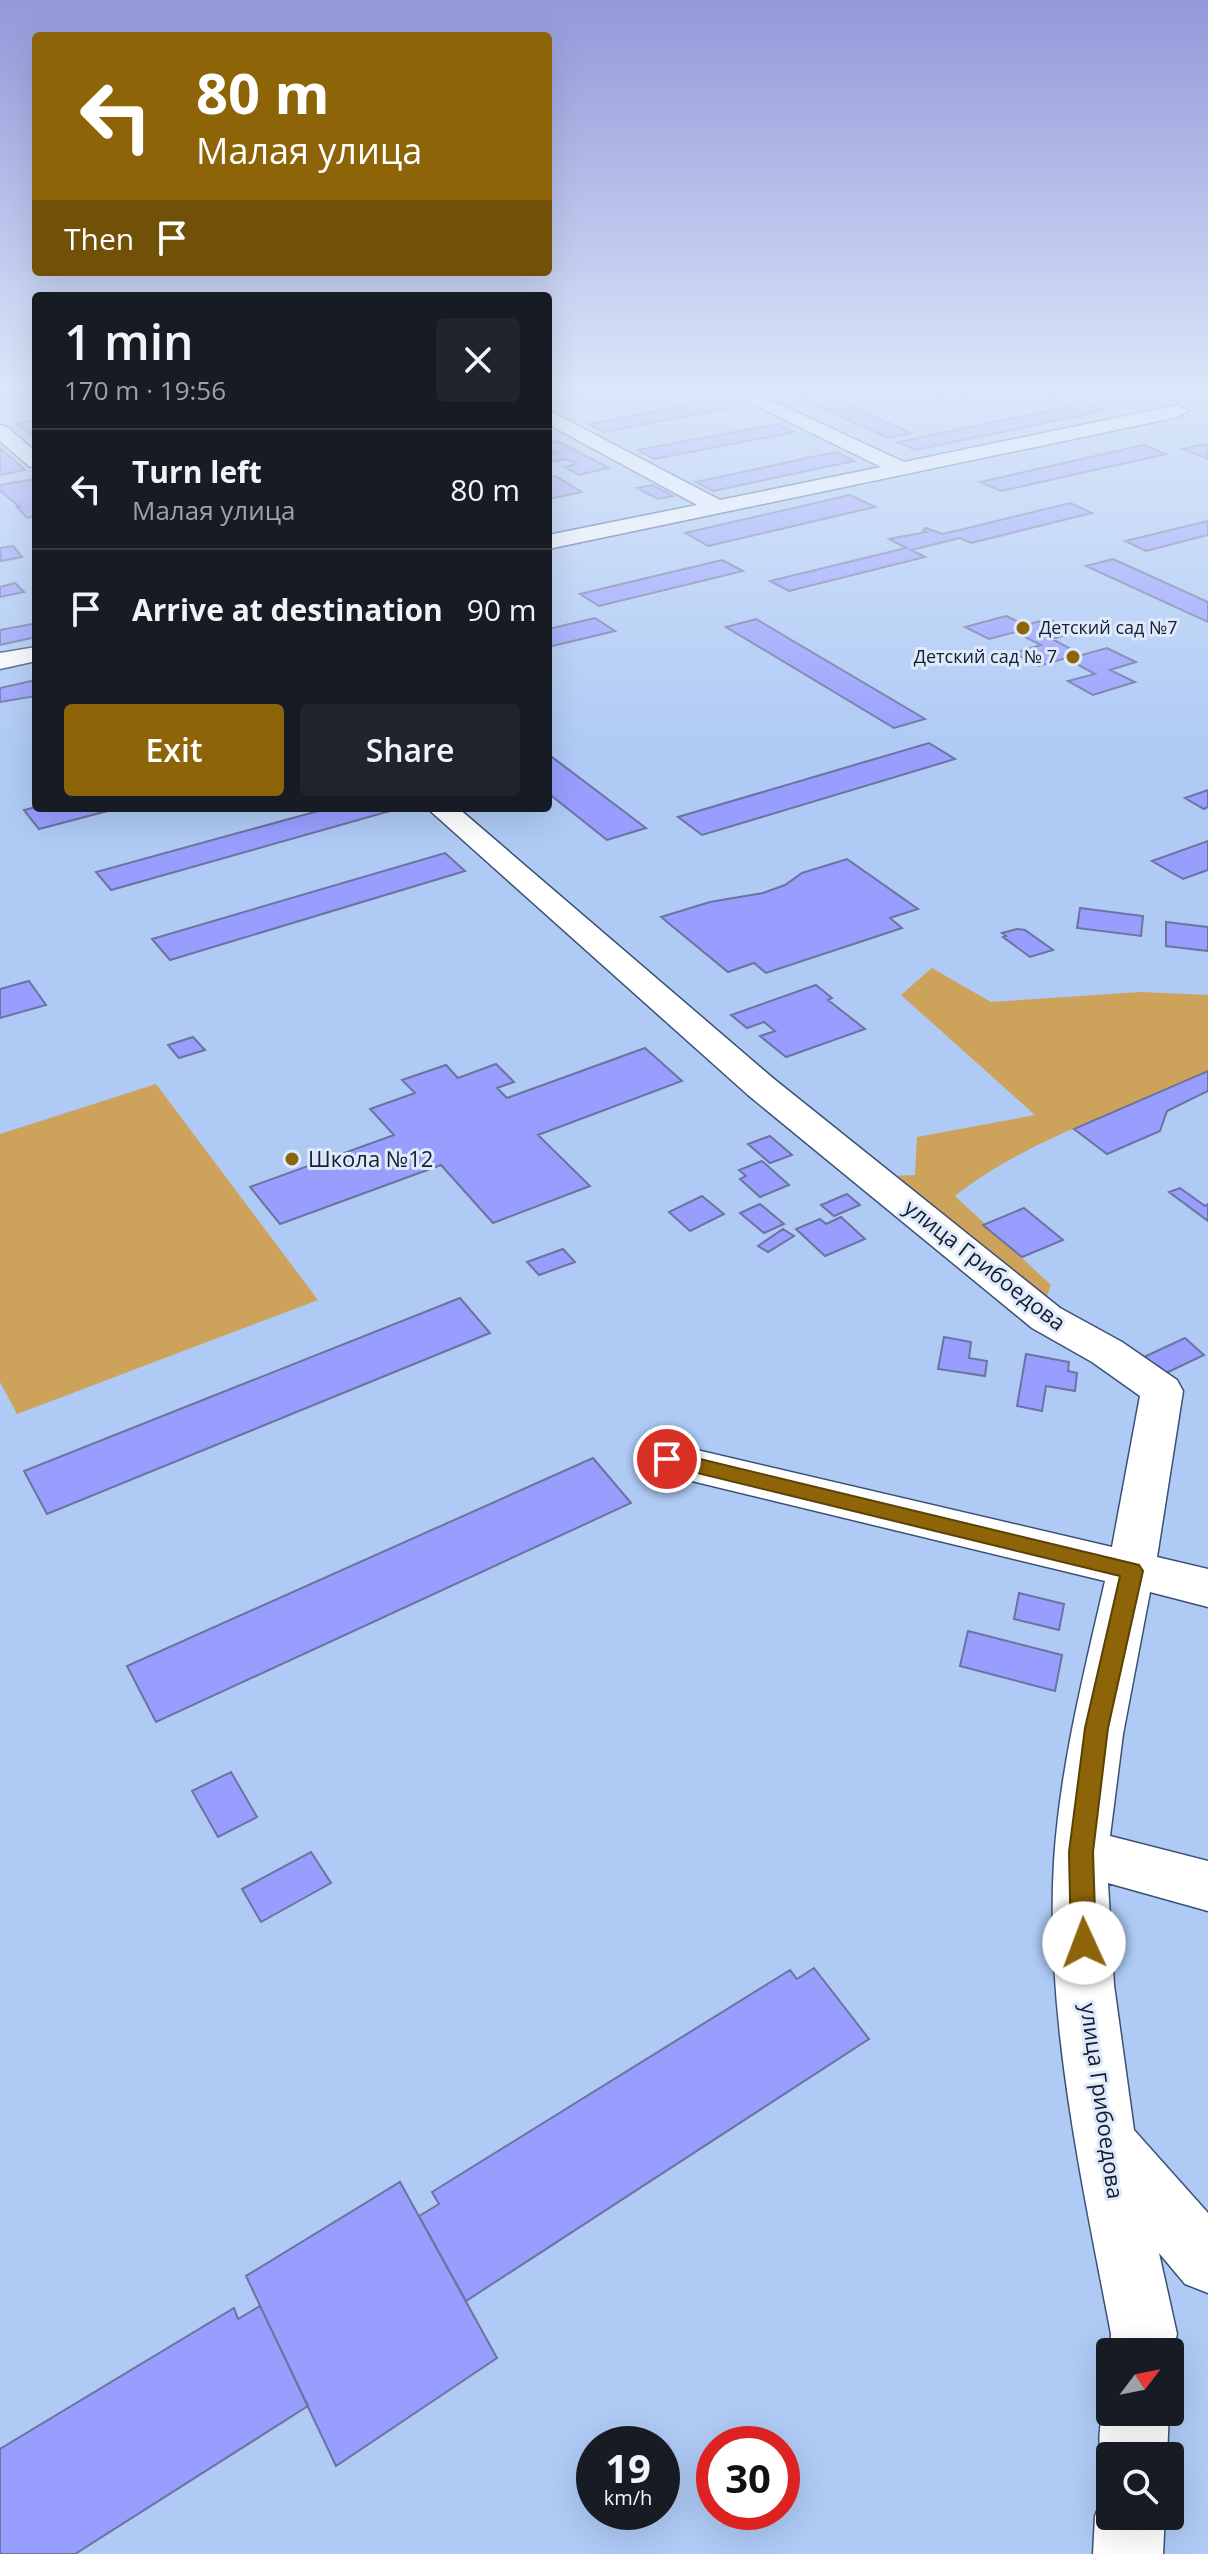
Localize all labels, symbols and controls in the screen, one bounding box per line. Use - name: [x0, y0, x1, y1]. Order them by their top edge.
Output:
- text: 80 m: [196, 54, 330, 130]
- icon: left: [64, 64, 168, 168]
- text: Малая улица: [196, 126, 422, 175]
- icon: arrive: [150, 216, 194, 260]
- text: Then: [64, 218, 134, 259]
- text: 1 min: [64, 309, 194, 374]
- button: close: [436, 318, 520, 402]
- text: 170 m · 19:56: [64, 372, 226, 408]
- text: Turn left: [132, 451, 262, 492]
- icon: left: [64, 467, 108, 511]
- text: 80 m: [450, 469, 520, 510]
- text: Малая улица: [132, 492, 295, 528]
- icon: arrive: [64, 587, 108, 631]
- text: Arrive at destination: [132, 589, 443, 630]
- text: 90 m: [467, 589, 537, 630]
- place label: Детский сад №7: [1039, 615, 1178, 639]
- marker: Детский сад №7: [1014, 619, 1032, 637]
- place label: Детский сад № 7: [914, 644, 1057, 668]
- marker: Детский сад № 7: [1064, 648, 1082, 666]
- button: Exit: [64, 704, 284, 796]
- button: Share: [300, 704, 520, 796]
- place label: Школа №12: [308, 1143, 433, 1173]
- marker: Школа №12: [283, 1150, 301, 1168]
- street label: улица Грибоедова: [899, 1192, 1073, 1337]
- pin: [633, 1425, 701, 1493]
- icon: arrive: [645, 1437, 689, 1481]
- position arrow: [1042, 1901, 1126, 1985]
- street label: улица Грибоедова: [1074, 2001, 1132, 2201]
- north arrow: [1096, 2338, 1184, 2426]
- map controls: [1096, 2338, 1184, 2530]
- speed limit sign: 30: [696, 2426, 800, 2530]
- text: 19: [605, 2440, 651, 2495]
- button: search: [1096, 2442, 1184, 2530]
- text: km/h: [604, 2484, 652, 2511]

